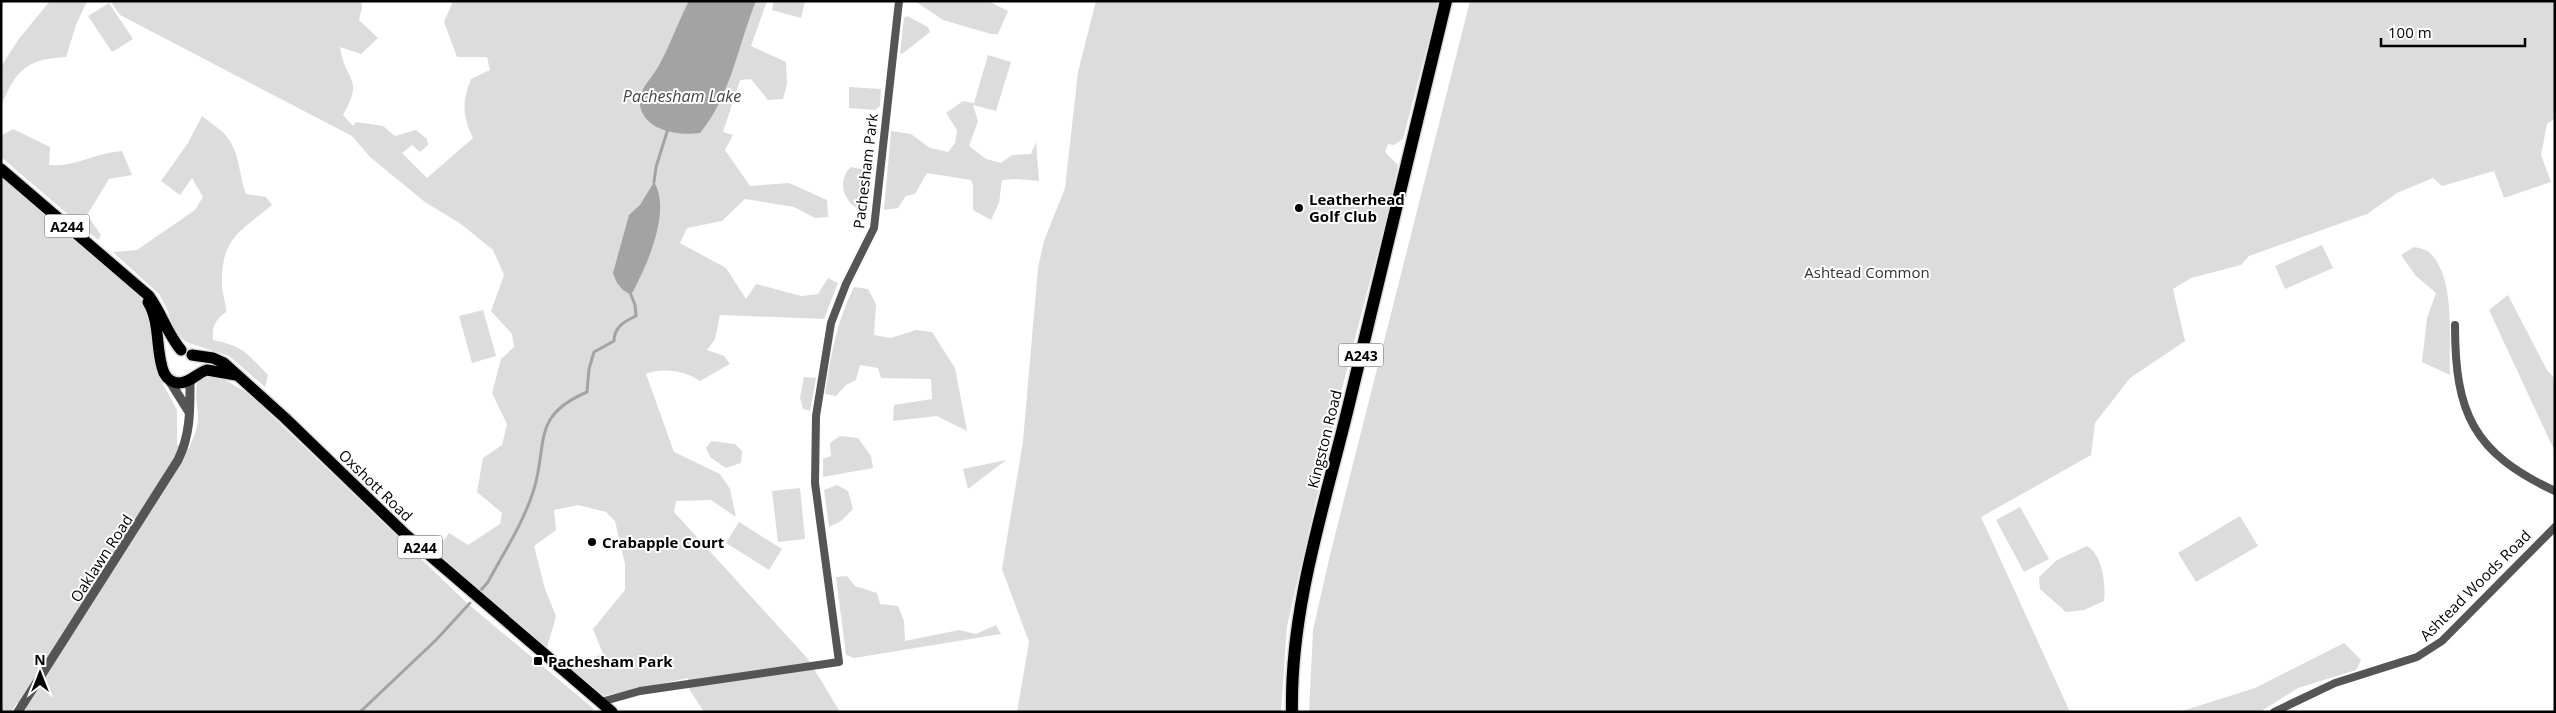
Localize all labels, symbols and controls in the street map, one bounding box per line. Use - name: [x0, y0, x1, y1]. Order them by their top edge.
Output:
- scale bar: [2381, 15, 2525, 47]
- text: 100 m: [2388, 22, 2432, 42]
- water label: Pachesham Lake: [623, 85, 741, 107]
- street label: Pachesham Park: [848, 112, 882, 230]
- place label: Leatherhead Golf Club: [1309, 189, 1405, 226]
- marker: Leatherhead Golf Club: [1293, 202, 1305, 214]
- road number: A244: [44, 215, 90, 238]
- park label: Ashtead Common: [1804, 262, 1930, 282]
- road number: A243: [1338, 344, 1384, 366]
- street label: Kingston Road: [1302, 388, 1346, 490]
- street label: Oxshott Road: [335, 445, 417, 525]
- street label: Oaklawn Road: [65, 510, 137, 606]
- street label: Ashtead Woods Road: [2415, 525, 2535, 645]
- place label: Crabapple Court: [602, 532, 725, 552]
- road number: A244: [398, 536, 442, 558]
- marker: Crabapple Court: [586, 536, 598, 548]
- north arrow: [15, 648, 65, 698]
- text: N: [34, 650, 46, 669]
- place label: Pachesham Park: [548, 651, 673, 671]
- marker: Pachesham Park: [532, 655, 544, 667]

